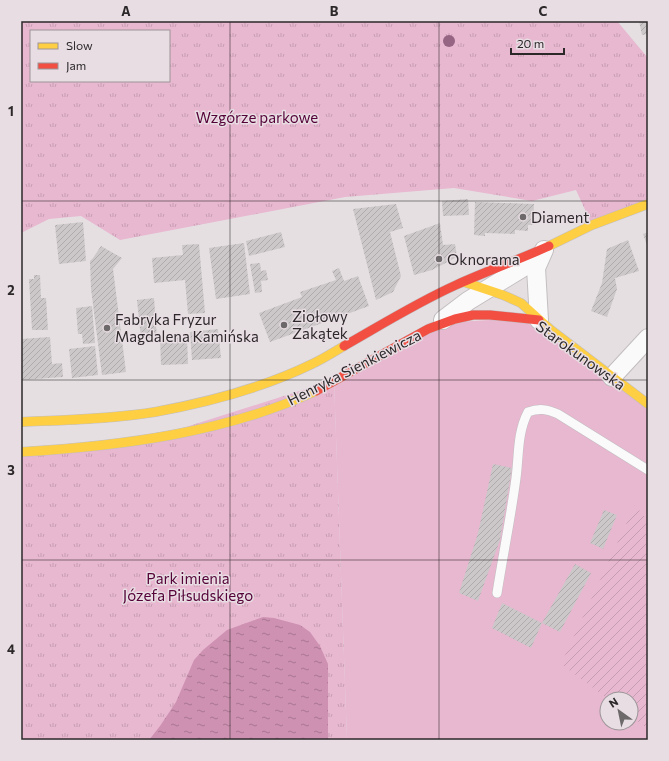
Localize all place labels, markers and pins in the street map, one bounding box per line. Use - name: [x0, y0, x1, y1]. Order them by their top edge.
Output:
- place label: Diament: [531, 208, 590, 226]
- marker: Diament: [518, 212, 528, 222]
- place label: Oknorama: [447, 250, 520, 268]
- marker: Oknorama: [434, 254, 444, 264]
- place label: Ziołowy Zakątek: [292, 307, 348, 342]
- place label: Fabryka Fryzur Magdalena Kamińska: [115, 310, 259, 345]
- marker: Ziołowy Zakątek: [279, 320, 289, 330]
- marker: Fabryka Fryzur Magdalena Kamińska: [102, 323, 112, 333]

